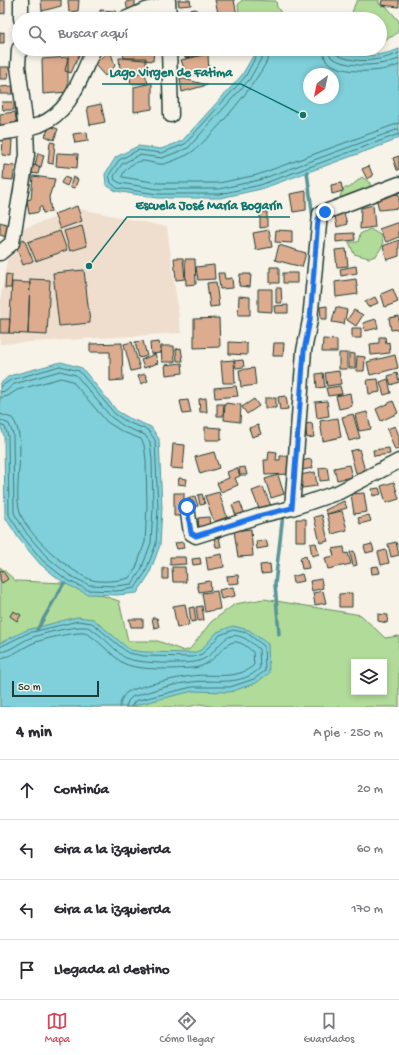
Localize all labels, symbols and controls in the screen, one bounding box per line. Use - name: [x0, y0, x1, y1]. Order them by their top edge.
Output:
- search box: [12, 12, 387, 56]
- icon: search: [26, 23, 48, 45]
- text: Buscar aquí: [58, 25, 128, 43]
- callout: Lago Virgen de Fatima: [102, 59, 241, 84]
- text: Lago Virgen de Fatima: [109, 66, 233, 81]
- north arrow: [303, 68, 339, 104]
- callout: Escuela José María Bogarín: [127, 192, 290, 217]
- text: Escuela José María Bogarín: [135, 199, 283, 214]
- route end: [316, 203, 334, 221]
- route start: [178, 498, 196, 516]
- map controls: [351, 659, 387, 695]
- button: layers: [351, 659, 387, 695]
- scale bar: [12, 679, 99, 698]
- text: 50 m: [18, 682, 40, 694]
- text: 4 min: [16, 723, 52, 743]
- text: A pie · 250 m: [313, 726, 383, 741]
- icon: ahead: [16, 779, 38, 801]
- text: Continúa: [54, 781, 109, 799]
- text: 20 m: [357, 782, 383, 797]
- icon: left: [16, 839, 38, 861]
- text: Gira a la izquierda: [54, 841, 170, 859]
- text: 60 m: [357, 842, 383, 857]
- icon: left: [16, 899, 38, 921]
- text: Gira a la izquierda: [54, 901, 170, 919]
- text: 170 m: [351, 902, 383, 917]
- icon: arrive: [16, 959, 38, 981]
- text: Llegada al destino: [54, 961, 170, 979]
- tab: Mapa: [45, 1010, 70, 1046]
- tab: Cómo llegar: [159, 1010, 214, 1046]
- tab: Guardados: [303, 1010, 354, 1046]

